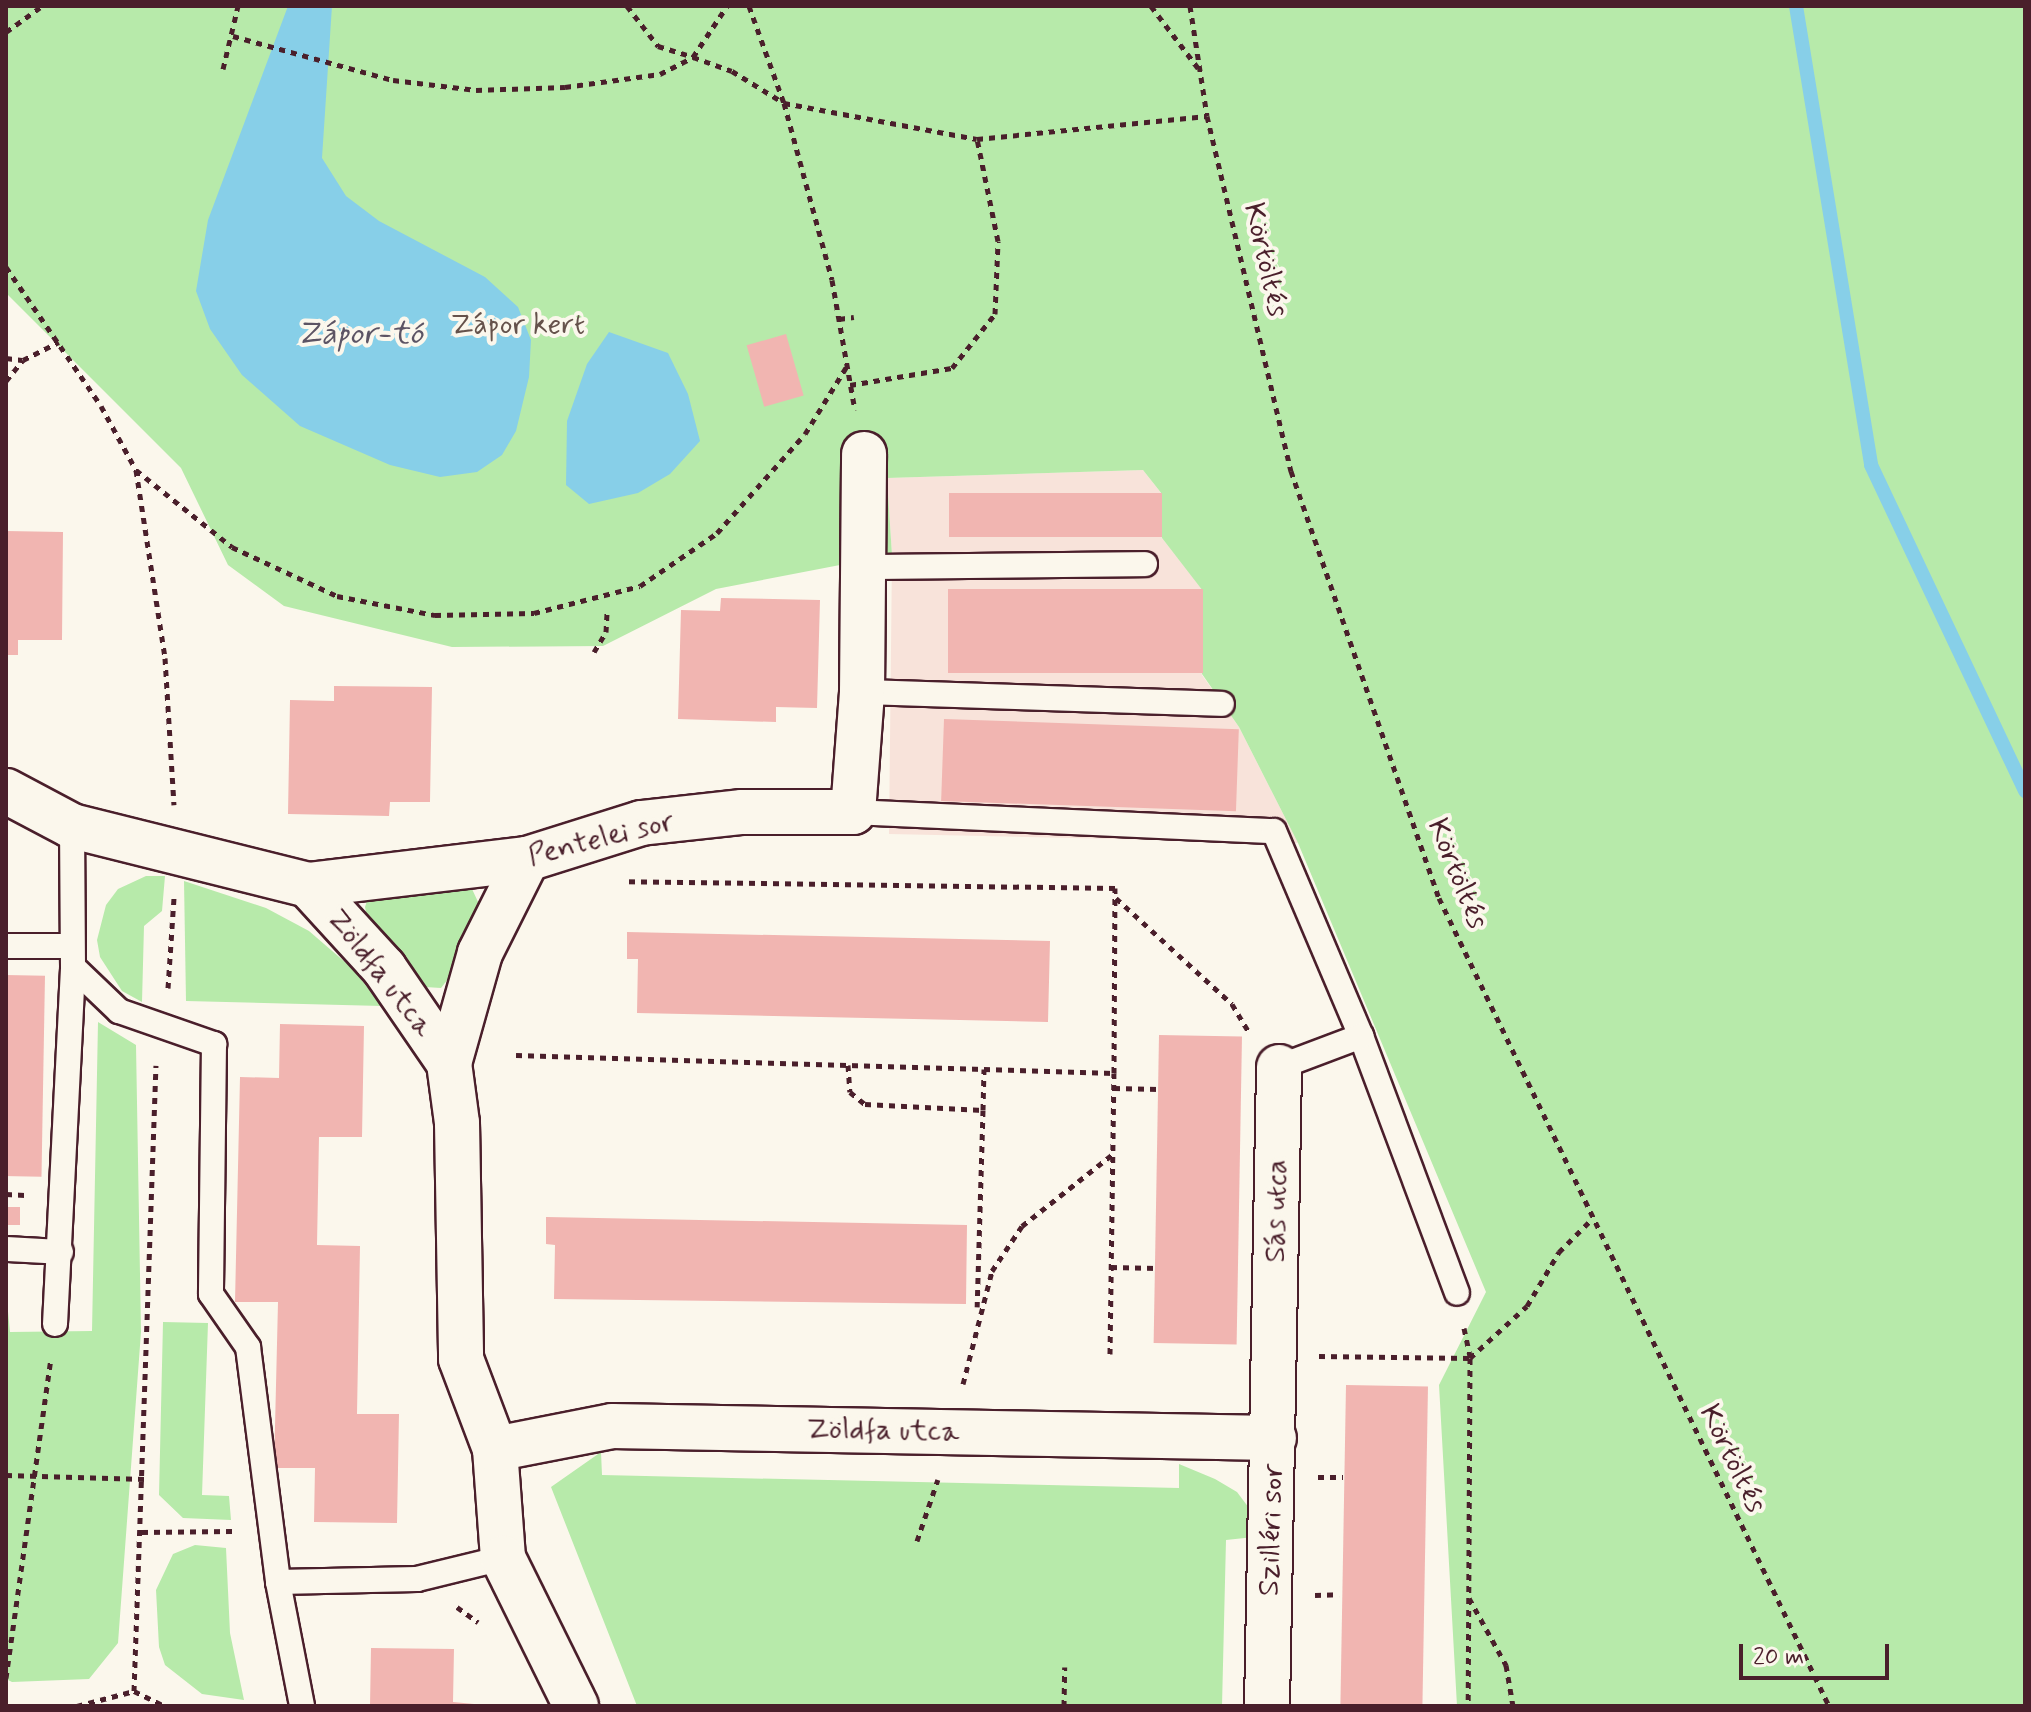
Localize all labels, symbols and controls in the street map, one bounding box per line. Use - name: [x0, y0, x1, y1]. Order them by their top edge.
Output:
- street label: Körtöltés: [1234, 200, 1296, 320]
- park label: Zápor kert: [449, 307, 587, 343]
- water label: Zápor-tó: [297, 315, 423, 353]
- street label: Pentelei sor: [524, 804, 678, 874]
- street label: Körtöltés: [1419, 814, 1495, 934]
- street label: Zöldfa utca: [319, 902, 441, 1044]
- street label: Sás utca: [1258, 1155, 1296, 1267]
- street label: Körtöltés: [1690, 1399, 1774, 1519]
- street label: Zöldfa utca: [806, 1412, 960, 1450]
- street label: Szilléri sor: [1252, 1464, 1292, 1596]
- scale bar: [1743, 1628, 1893, 1678]
- text: 20 m: [1753, 1642, 1804, 1673]

